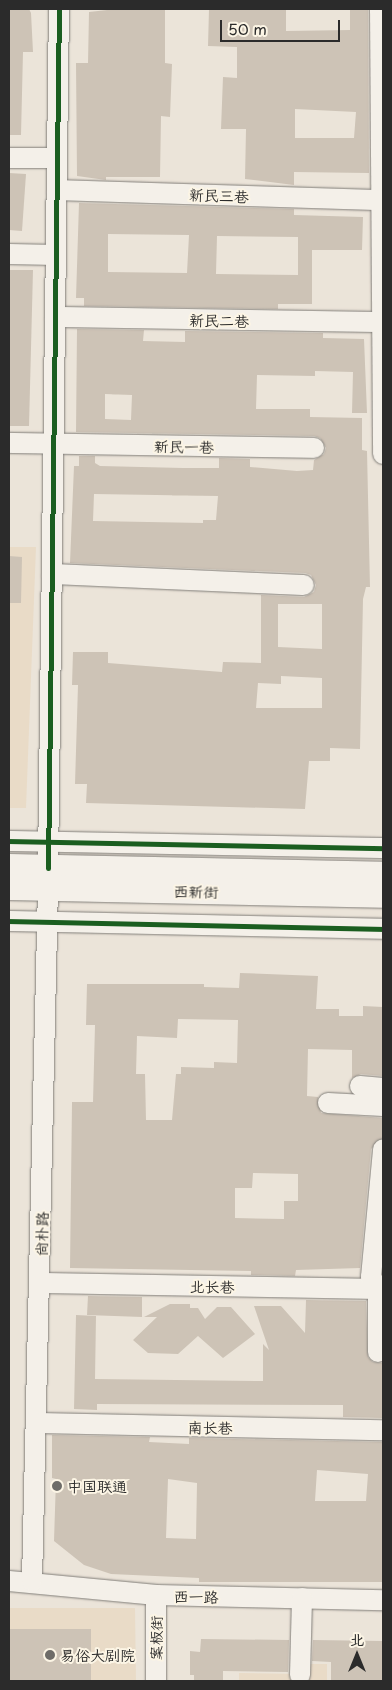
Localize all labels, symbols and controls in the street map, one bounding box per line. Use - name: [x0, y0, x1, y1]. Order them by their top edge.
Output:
- scale bar: [222, 10, 342, 42]
- text: 50 m: [228, 17, 267, 40]
- street label: 新民三巷: [189, 185, 249, 205]
- street label: 新民二巷: [189, 310, 249, 330]
- street label: 新民一巷: [154, 436, 214, 456]
- street label: 西新街: [173, 882, 219, 900]
- street label: 尚朴路: [32, 1211, 50, 1257]
- street label: 北长巷: [189, 1277, 235, 1295]
- street label: 南长巷: [187, 1418, 233, 1436]
- place label: 中国联通: [67, 1477, 127, 1495]
- marker: 中国联通: [51, 1480, 63, 1492]
- street label: 西一路: [173, 1587, 219, 1605]
- street label: 案板街: [147, 1616, 165, 1660]
- text: 北: [350, 1629, 364, 1650]
- north arrow: [332, 1630, 382, 1680]
- place label: 易俗大剧院: [60, 1646, 135, 1664]
- marker: 易俗大剧院: [44, 1649, 56, 1661]

